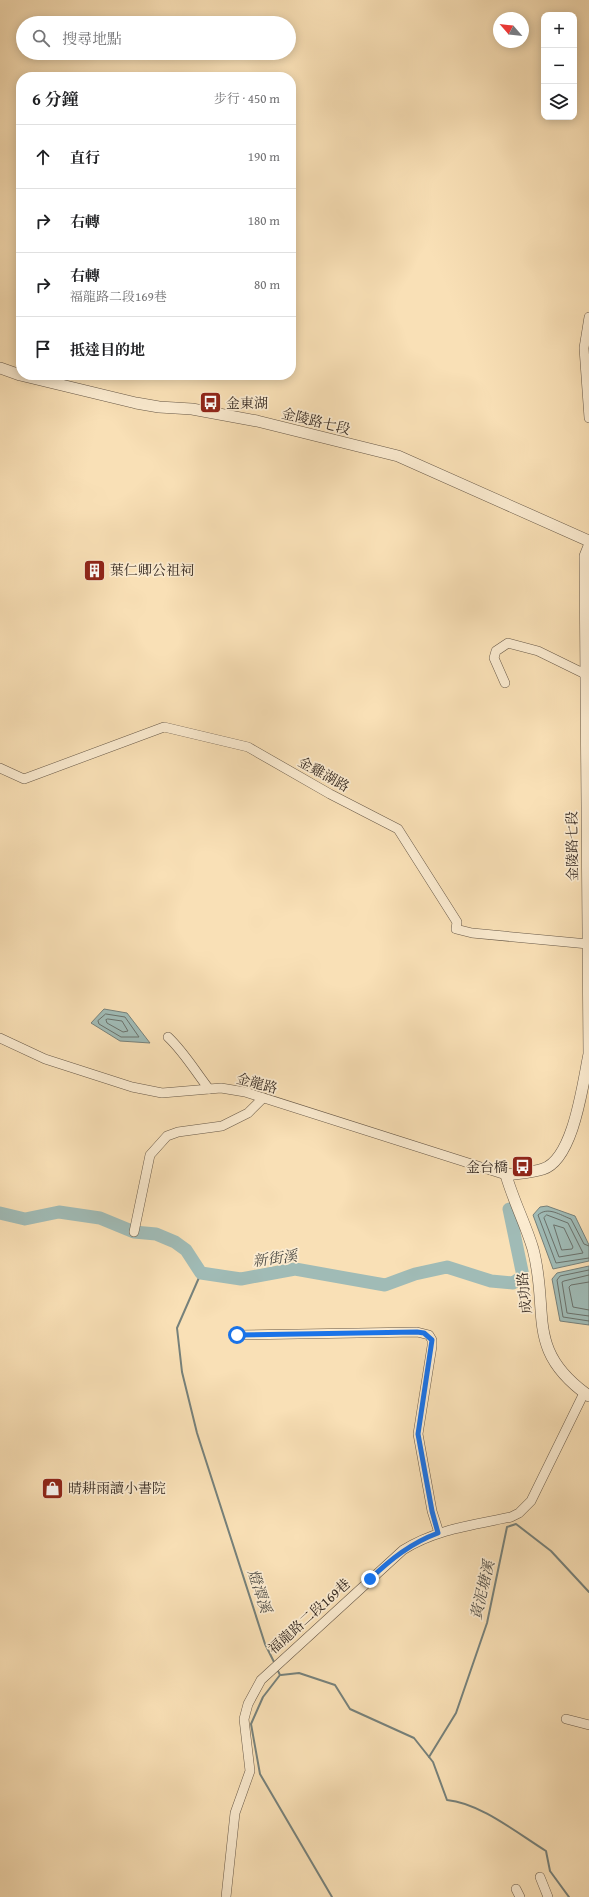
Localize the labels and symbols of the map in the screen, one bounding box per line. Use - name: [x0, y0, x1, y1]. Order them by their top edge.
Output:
- north arrow: [493, 12, 529, 48]
- bus stop icon: 金東湖: [198, 390, 224, 416]
- place label: 金東湖: [226, 393, 268, 413]
- street label: 金陵路七段: [280, 403, 352, 439]
- building icon: 葉仁卿公祖祠: [82, 557, 108, 583]
- place label: 葉仁卿公祖祠: [110, 560, 194, 580]
- street label: 金雞湖路: [295, 752, 353, 796]
- street label: 金陵路七段: [561, 811, 583, 881]
- street label: 金龍路: [234, 1068, 280, 1098]
- bus stop icon: 金台橋: [510, 1154, 536, 1180]
- place label: 金台橋: [466, 1157, 508, 1177]
- water label: 新街溪: [251, 1245, 301, 1271]
- street label: 成功路: [512, 1271, 536, 1315]
- route start: [228, 1326, 246, 1344]
- shop icon: 晴耕雨讀小書院: [40, 1475, 66, 1501]
- place label: 晴耕雨讀小書院: [68, 1478, 166, 1498]
- water label: 黃泥塘溪: [465, 1556, 499, 1622]
- water label: 燈潭溪: [243, 1566, 278, 1618]
- route end: [361, 1570, 379, 1588]
- street label: 福龍路二段169巷: [264, 1574, 354, 1658]

